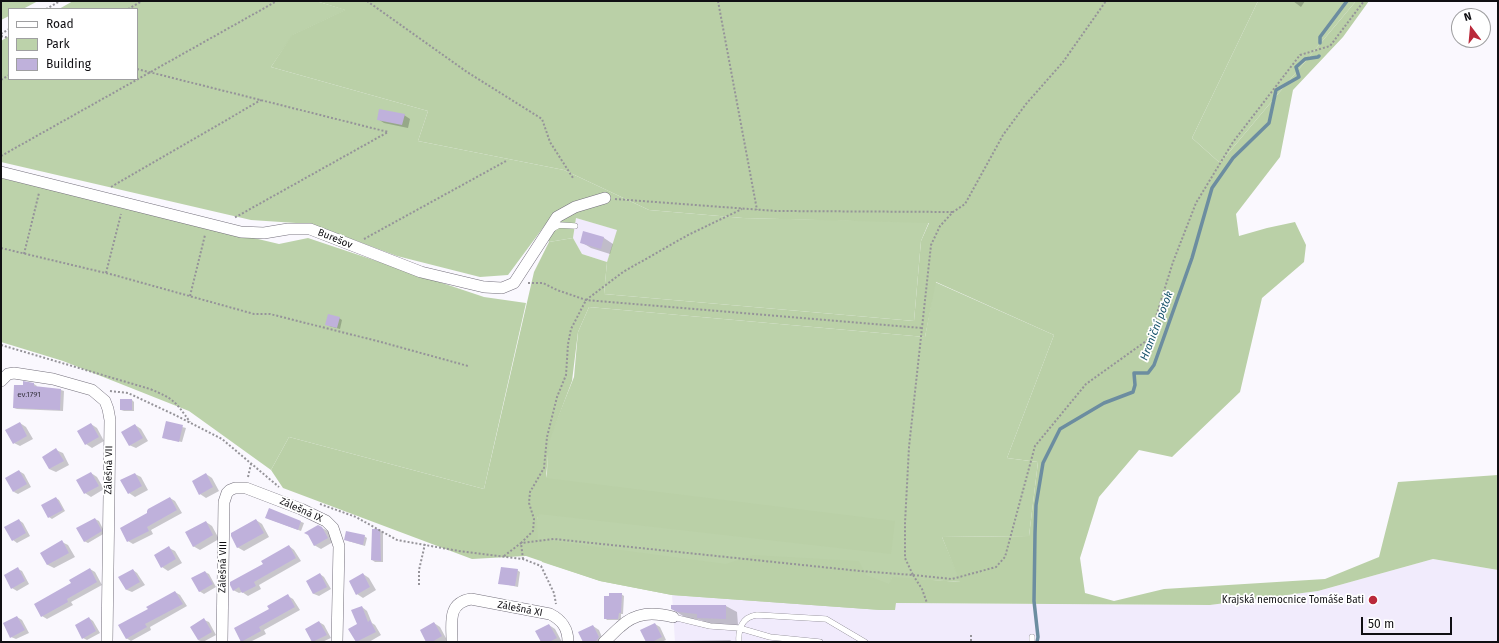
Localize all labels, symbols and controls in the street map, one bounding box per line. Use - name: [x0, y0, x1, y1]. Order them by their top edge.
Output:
- legend: [8, 8, 138, 80]
- north arrow: [1451, 8, 1491, 48]
- text: N: [1463, 10, 1473, 24]
- text: Road: [46, 17, 74, 31]
- text: Park: [46, 37, 70, 51]
- text: Building: [46, 57, 91, 71]
- street label: Burešov: [316, 227, 354, 251]
- water label: Hraniční potok: [1138, 289, 1176, 363]
- house number: ev.1791: [17, 390, 41, 400]
- street label: Zálešná VII: [103, 445, 115, 495]
- street label: Zálešná IX: [278, 495, 324, 525]
- street label: Zálešná VIII: [217, 541, 229, 593]
- place label: Krajská nemocnice Tomáše Bati: [1222, 594, 1364, 606]
- marker: Krajská nemocnice Tomáše Bati: [1367, 594, 1379, 606]
- street label: Zálešná XI: [496, 599, 544, 619]
- scale bar: [1363, 609, 1454, 635]
- text: 50 m: [1368, 617, 1394, 631]

